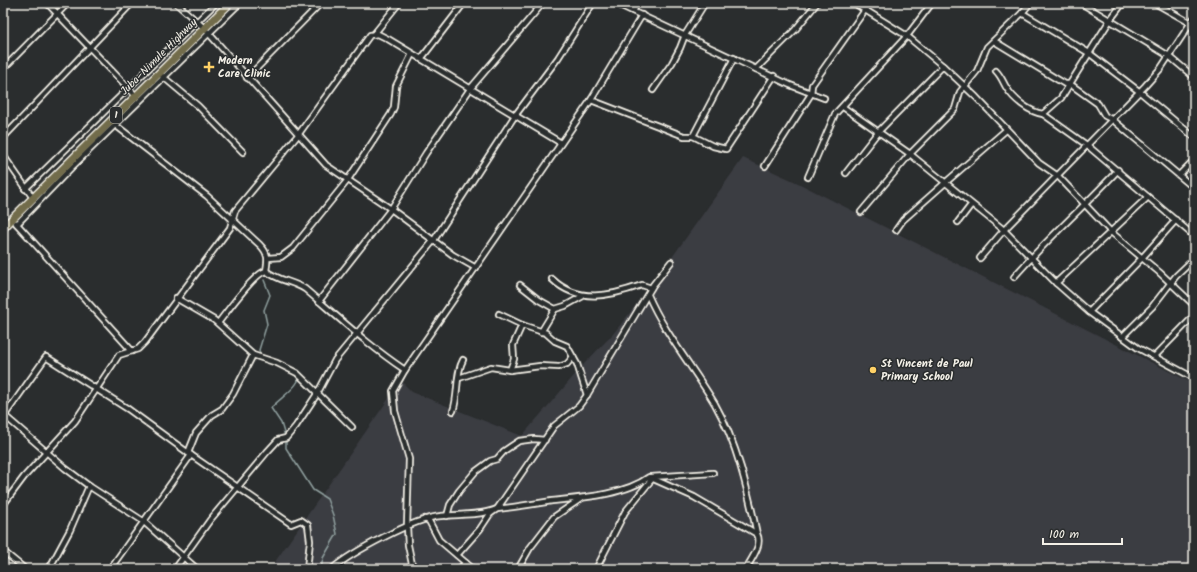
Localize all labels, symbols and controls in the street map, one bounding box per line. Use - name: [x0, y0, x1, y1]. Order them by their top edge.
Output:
- street label: Juba–Nimule Highway: [116, 14, 202, 100]
- place label: Modern Care Clinic: [218, 52, 271, 83]
- marker: Modern Care Clinic: [203, 61, 215, 73]
- road number: 1: [110, 107, 122, 123]
- place label: St Vincent de Paul Primary School: [881, 355, 973, 386]
- marker: St Vincent de Paul Primary School: [868, 365, 878, 375]
- scale bar: [1043, 520, 1122, 546]
- text: 100 m: [1049, 525, 1080, 544]

